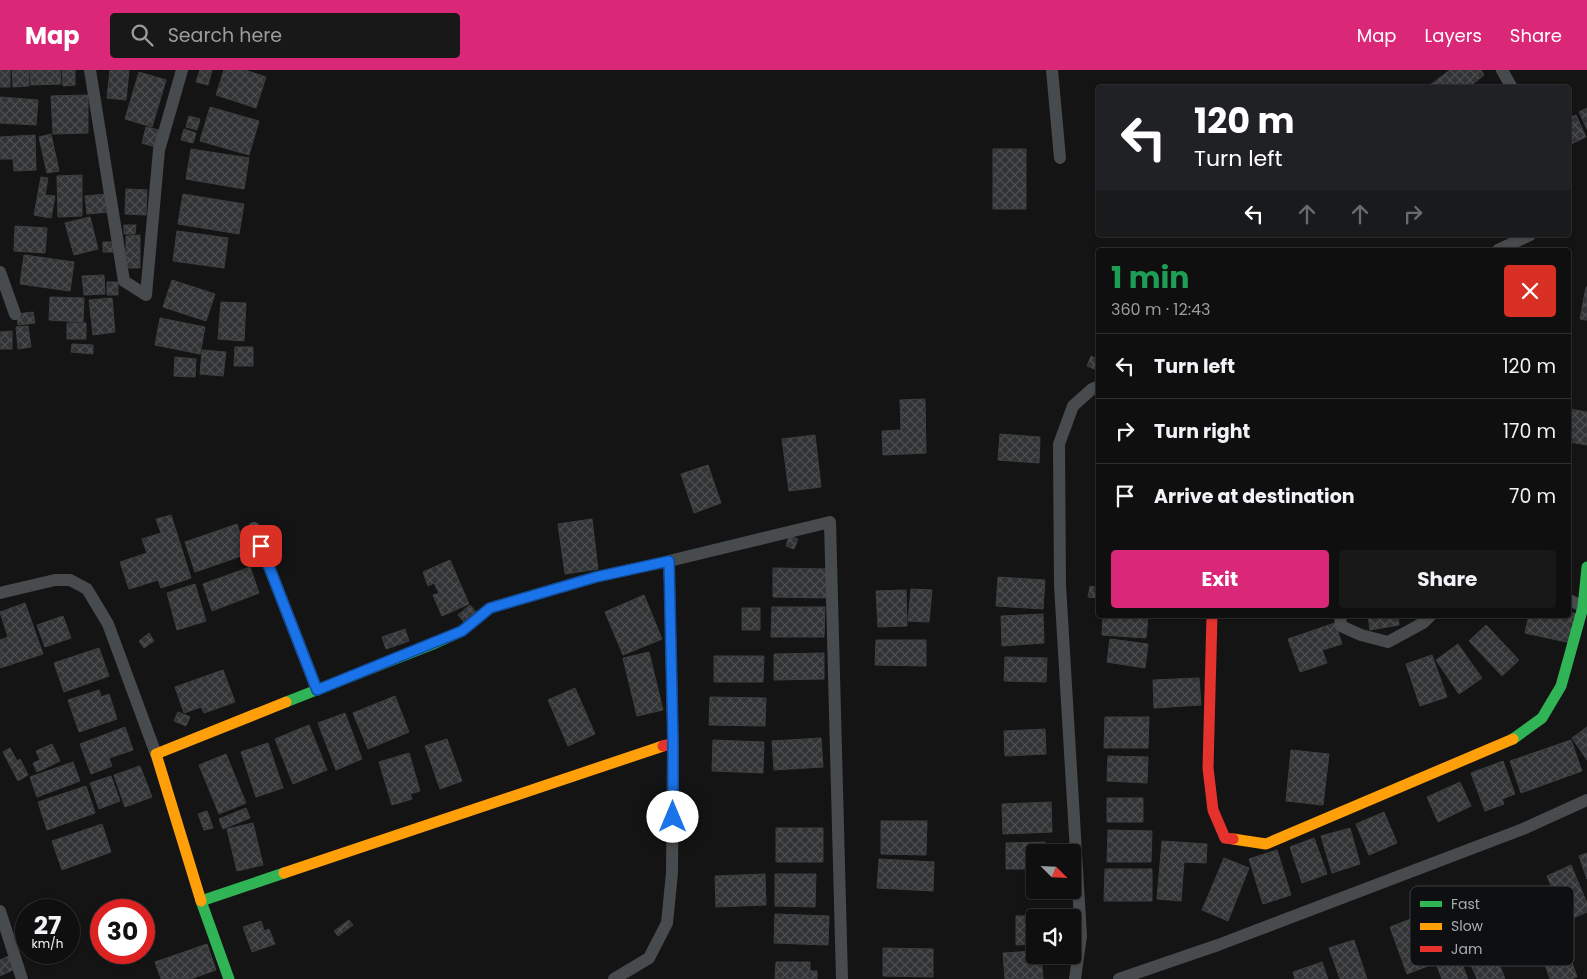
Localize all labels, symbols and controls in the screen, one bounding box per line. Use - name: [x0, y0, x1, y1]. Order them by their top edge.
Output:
- search box: [110, 13, 460, 58]
- text: Map: [25, 19, 80, 52]
- icon: search: [128, 21, 156, 49]
- text: Search here: [168, 22, 282, 49]
- text: Map: [1357, 23, 1397, 48]
- text: Layers: [1425, 23, 1482, 48]
- text: Share: [1510, 23, 1562, 48]
- text: 120 m: [1194, 96, 1294, 145]
- icon: left: [1111, 105, 1176, 170]
- text: Turn left: [1194, 143, 1282, 174]
- icon: left: [1240, 200, 1268, 228]
- icon: ahead: [1293, 200, 1321, 228]
- icon: ahead: [1346, 200, 1374, 228]
- icon: right: [1399, 200, 1427, 228]
- text: 1 min: [1111, 256, 1189, 299]
- button: close: [1504, 265, 1556, 317]
- text: 360 m · 12:43: [1111, 298, 1211, 321]
- icon: left: [1111, 352, 1139, 380]
- text: Turn left: [1154, 353, 1235, 380]
- text: 120 m: [1502, 353, 1556, 380]
- icon: right: [1111, 417, 1139, 445]
- text: Turn right: [1154, 418, 1250, 445]
- text: 170 m: [1503, 418, 1556, 445]
- icon: arrive: [1111, 482, 1139, 510]
- text: Arrive at destination: [1154, 483, 1355, 510]
- text: 70 m: [1509, 483, 1556, 510]
- pin: [240, 525, 282, 567]
- icon: arrive: [247, 532, 275, 560]
- button: Exit: [1111, 550, 1329, 608]
- button: Share: [1339, 550, 1556, 608]
- position arrow: [646, 790, 698, 842]
- north arrow: [1026, 844, 1081, 899]
- map controls: [1026, 844, 1081, 964]
- legend: [1410, 886, 1574, 966]
- text: Fast: [1451, 894, 1480, 914]
- speed limit sign: 30: [90, 899, 155, 964]
- text: 27: [34, 908, 61, 943]
- button: sound: [1026, 909, 1081, 964]
- text: Slow: [1451, 916, 1484, 936]
- text: km/h: [32, 935, 63, 952]
- text: Jam: [1451, 939, 1482, 959]

